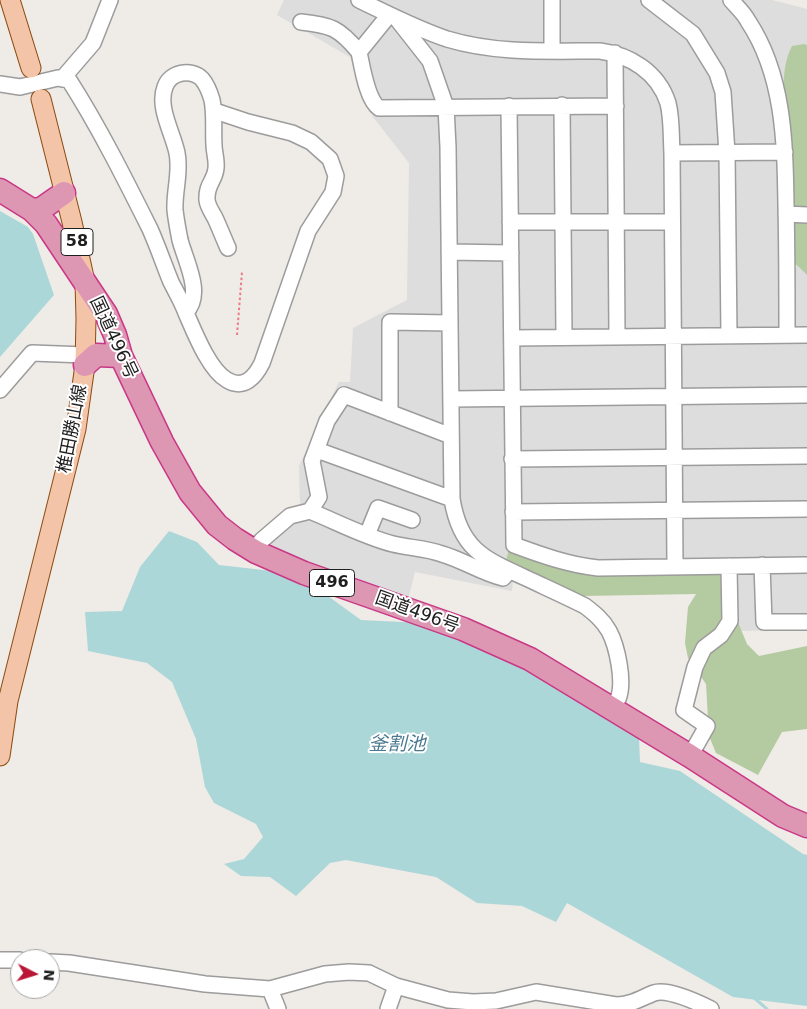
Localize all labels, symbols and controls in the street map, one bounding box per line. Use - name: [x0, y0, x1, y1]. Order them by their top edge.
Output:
- road number: 58: [61, 228, 93, 256]
- street label: 国道496号: [85, 293, 141, 383]
- street label: 椎田勝山線: [54, 383, 92, 475]
- road number: 496: [310, 570, 354, 596]
- street label: 国道496号: [372, 588, 462, 638]
- water label: 釜割池: [369, 734, 425, 756]
- north arrow: [10, 949, 60, 999]
- text: N: [40, 969, 57, 982]

